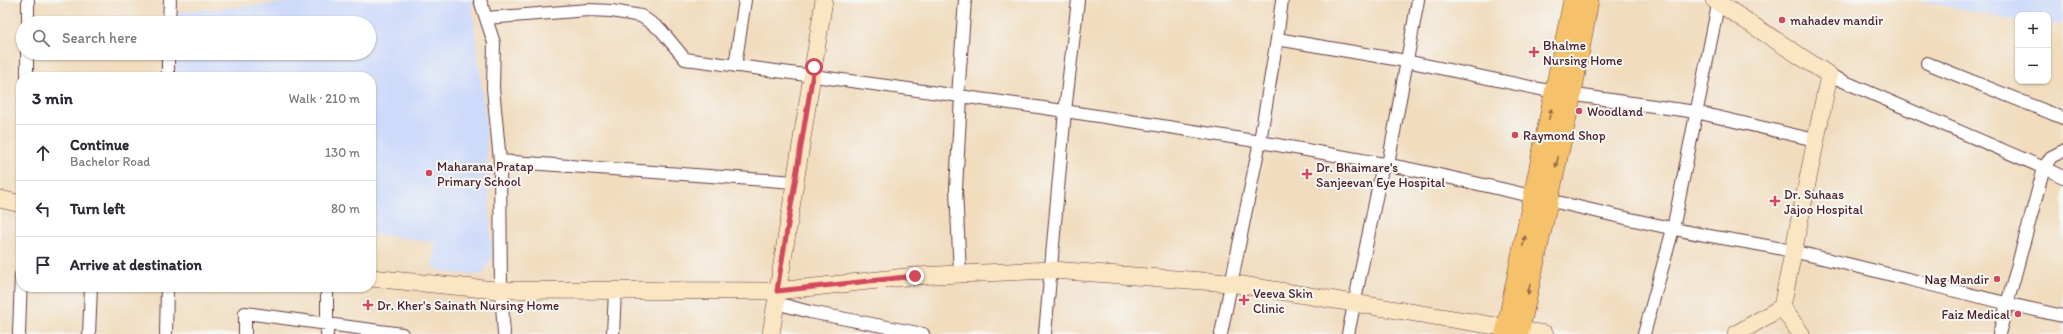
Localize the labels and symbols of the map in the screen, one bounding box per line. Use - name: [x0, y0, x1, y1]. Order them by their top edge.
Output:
- place label: mahadev mandir: [1790, 13, 1883, 28]
- marker: mahadev mandir: [1777, 15, 1787, 25]
- place label: Bhalme Nursing Home: [1543, 38, 1622, 68]
- marker: Bhalme Nursing Home: [1528, 46, 1540, 58]
- route start: [805, 58, 823, 76]
- place label: Woodland: [1587, 104, 1643, 119]
- marker: Woodland: [1574, 106, 1584, 116]
- one-way arrow: [1547, 107, 1553, 120]
- place label: Raymond Shop: [1523, 128, 1606, 143]
- marker: Raymond Shop: [1510, 130, 1520, 140]
- one-way arrow: [1553, 156, 1559, 168]
- place label: Maharana Pratap Primary School: [437, 159, 534, 189]
- place label: Dr. Bhaimare's Sanjeevan Eye Hospital: [1316, 160, 1445, 190]
- marker: Maharana Pratap Primary School: [424, 168, 434, 178]
- marker: Dr. Bhaimare's Sanjeevan Eye Hospital: [1301, 168, 1313, 180]
- place label: Dr. Suhaas Jajoo Hospital: [1784, 187, 1863, 217]
- marker: Dr. Suhaas Jajoo Hospital: [1769, 195, 1781, 207]
- one-way arrow: [1521, 235, 1527, 247]
- route end: [906, 267, 924, 285]
- place label: Nag Mandir: [1925, 272, 1990, 287]
- marker: Nag Mandir: [1992, 274, 2002, 284]
- one-way arrow: [1525, 283, 1531, 295]
- place label: Veeva Skin Clinic: [1253, 286, 1313, 316]
- marker: Veeva Skin Clinic: [1238, 294, 1250, 306]
- place label: Dr. Kher's Sainath Nursing Home: [377, 298, 559, 313]
- marker: Dr. Kher's Sainath Nursing Home: [362, 299, 374, 311]
- place label: Faiz Medical: [1942, 307, 2010, 322]
- marker: Faiz Medical: [2013, 309, 2023, 319]

